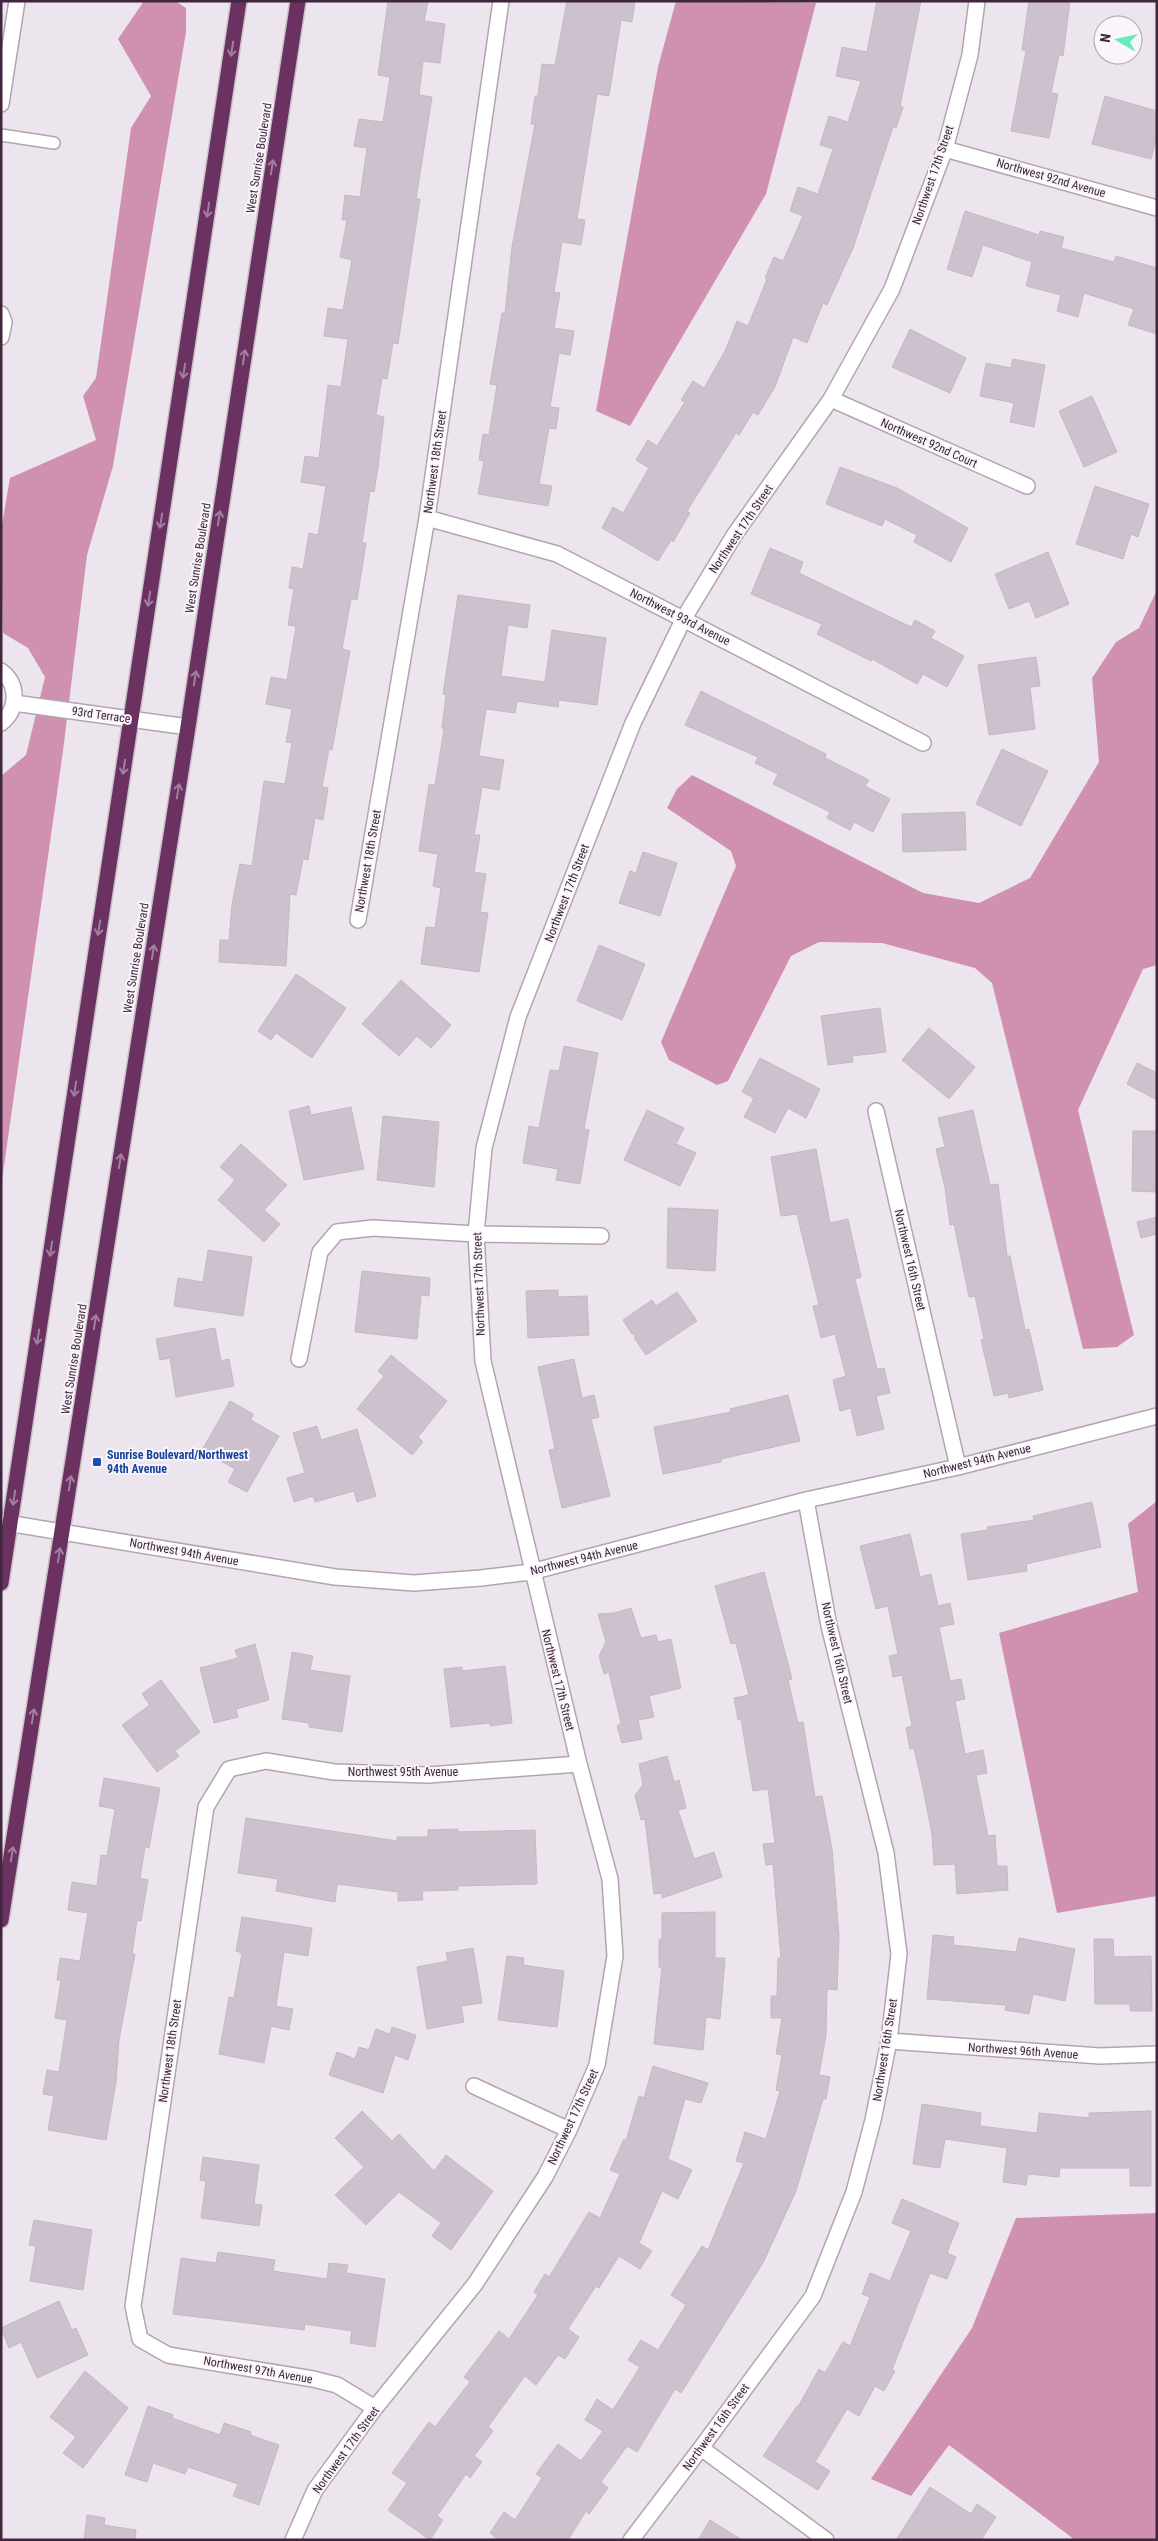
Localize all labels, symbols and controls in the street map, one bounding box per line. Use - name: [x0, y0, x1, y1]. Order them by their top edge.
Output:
- north arrow: [1093, 15, 1143, 65]
- text: N: [1097, 32, 1114, 43]
- one-way arrow: [227, 41, 237, 57]
- street label: West Sunrise Boulevard: [243, 102, 275, 214]
- street label: Northwest 17th Street: [909, 123, 957, 226]
- street label: Northwest 92nd Avenue: [995, 156, 1108, 200]
- one-way arrow: [268, 159, 278, 175]
- one-way arrow: [203, 202, 213, 218]
- one-way arrow: [239, 349, 249, 365]
- one-way arrow: [179, 363, 189, 379]
- street label: Northwest 18th Street: [421, 409, 449, 514]
- street label: Northwest 92nd Court: [878, 415, 980, 471]
- street label: Northwest 17th Street: [706, 482, 776, 576]
- street label: West Sunrise Boulevard: [182, 502, 214, 614]
- one-way arrow: [215, 510, 225, 526]
- one-way arrow: [156, 513, 166, 529]
- street label: Northwest 93rd Avenue: [628, 586, 733, 649]
- one-way arrow: [144, 591, 154, 607]
- one-way arrow: [191, 671, 201, 687]
- street label: 93rd Terrace: [71, 704, 132, 726]
- one-way arrow: [118, 759, 128, 775]
- one-way arrow: [173, 784, 183, 800]
- street label: Northwest 18th Street: [352, 808, 384, 913]
- street label: Northwest 17th Street: [542, 842, 592, 944]
- street label: West Sunrise Boulevard: [120, 902, 152, 1014]
- one-way arrow: [94, 920, 104, 936]
- one-way arrow: [148, 944, 158, 960]
- one-way arrow: [70, 1080, 80, 1096]
- one-way arrow: [115, 1154, 125, 1170]
- street label: Northwest 16th Street: [891, 1208, 929, 1313]
- street label: Northwest 17th Street: [470, 1231, 488, 1336]
- one-way arrow: [46, 1241, 56, 1257]
- street label: West Sunrise Boulevard: [58, 1303, 90, 1415]
- one-way arrow: [90, 1314, 100, 1330]
- one-way arrow: [33, 1329, 43, 1345]
- street label: Northwest 94th Avenue: [922, 1441, 1033, 1481]
- place label: Sunrise Boulevard/Northwest 94th Avenue: [107, 1448, 248, 1476]
- marker: Sunrise Boulevard/Northwest 94th Avenue: [91, 1456, 103, 1468]
- one-way arrow: [66, 1475, 76, 1491]
- one-way arrow: [9, 1489, 19, 1505]
- street label: Northwest 94th Avenue: [128, 1536, 240, 1569]
- street label: Northwest 94th Avenue: [529, 1538, 640, 1578]
- one-way arrow: [54, 1548, 64, 1564]
- street label: Northwest 16th Street: [818, 1601, 856, 1706]
- street label: Northwest 17th Street: [539, 1628, 577, 1733]
- one-way arrow: [29, 1708, 39, 1724]
- street label: Northwest 95th Avenue: [348, 1765, 459, 1779]
- one-way arrow: [7, 1847, 17, 1863]
- street label: Northwest 16th Street: [870, 1997, 900, 2102]
- street label: Northwest 18th Street: [156, 1998, 184, 2103]
- street label: Northwest 96th Avenue: [967, 2040, 1079, 2062]
- street label: Northwest 17th Street: [545, 2067, 602, 2167]
- street label: Northwest 97th Avenue: [202, 2354, 314, 2387]
- street label: Northwest 16th Street: [680, 2380, 752, 2473]
- street label: Northwest 17th Street: [310, 2403, 382, 2496]

